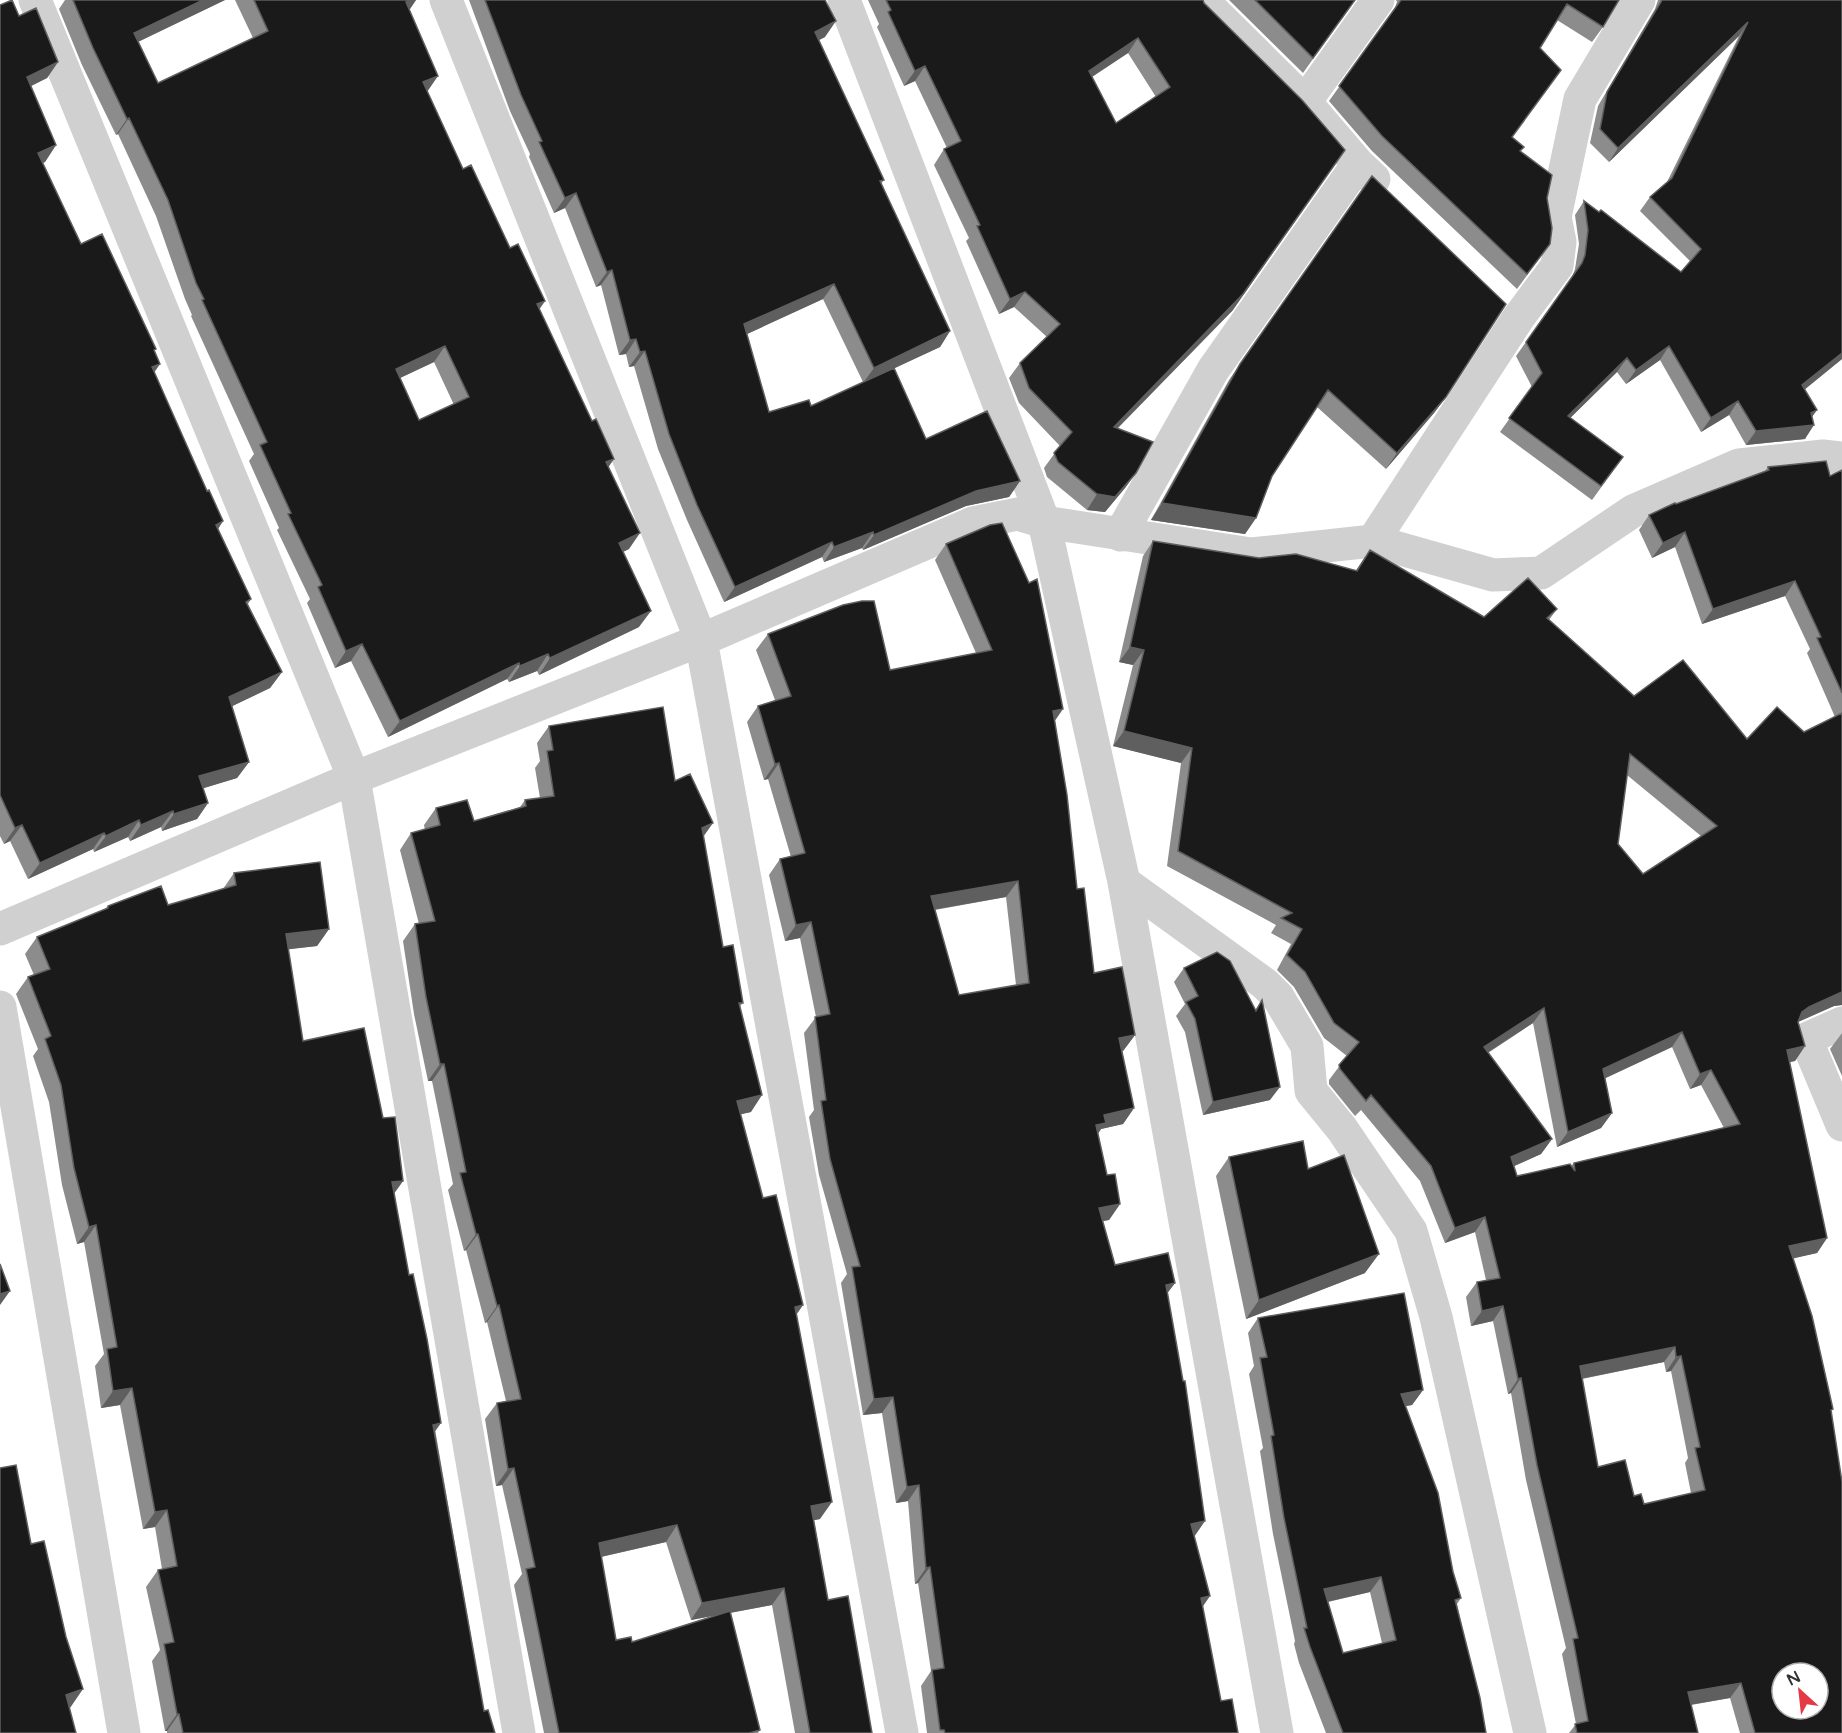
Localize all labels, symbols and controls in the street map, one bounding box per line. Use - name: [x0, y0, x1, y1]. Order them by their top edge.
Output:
- north arrow: [1770, 1661, 1830, 1721]
- text: N: [1783, 1667, 1804, 1690]

